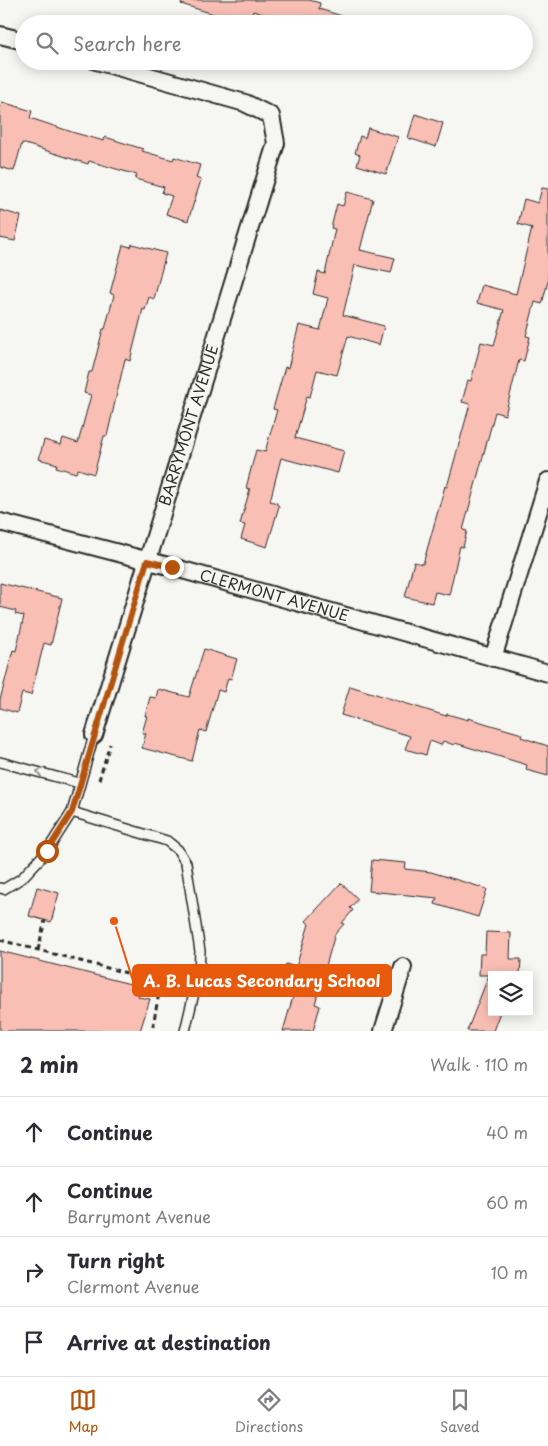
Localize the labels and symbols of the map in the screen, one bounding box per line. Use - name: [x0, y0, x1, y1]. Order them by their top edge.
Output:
- street label: BARRYMONT AVENUE: [152, 341, 223, 508]
- route end: [161, 556, 184, 579]
- street label: CLERMONT AVENUE: [197, 562, 352, 626]
- one-way arrow: [36, 768, 44, 778]
- route start: [36, 840, 59, 863]
- callout: A. B. Lucas Secondary School: [133, 965, 391, 996]
- text: A. B. Lucas Secondary School: [143, 968, 380, 992]

